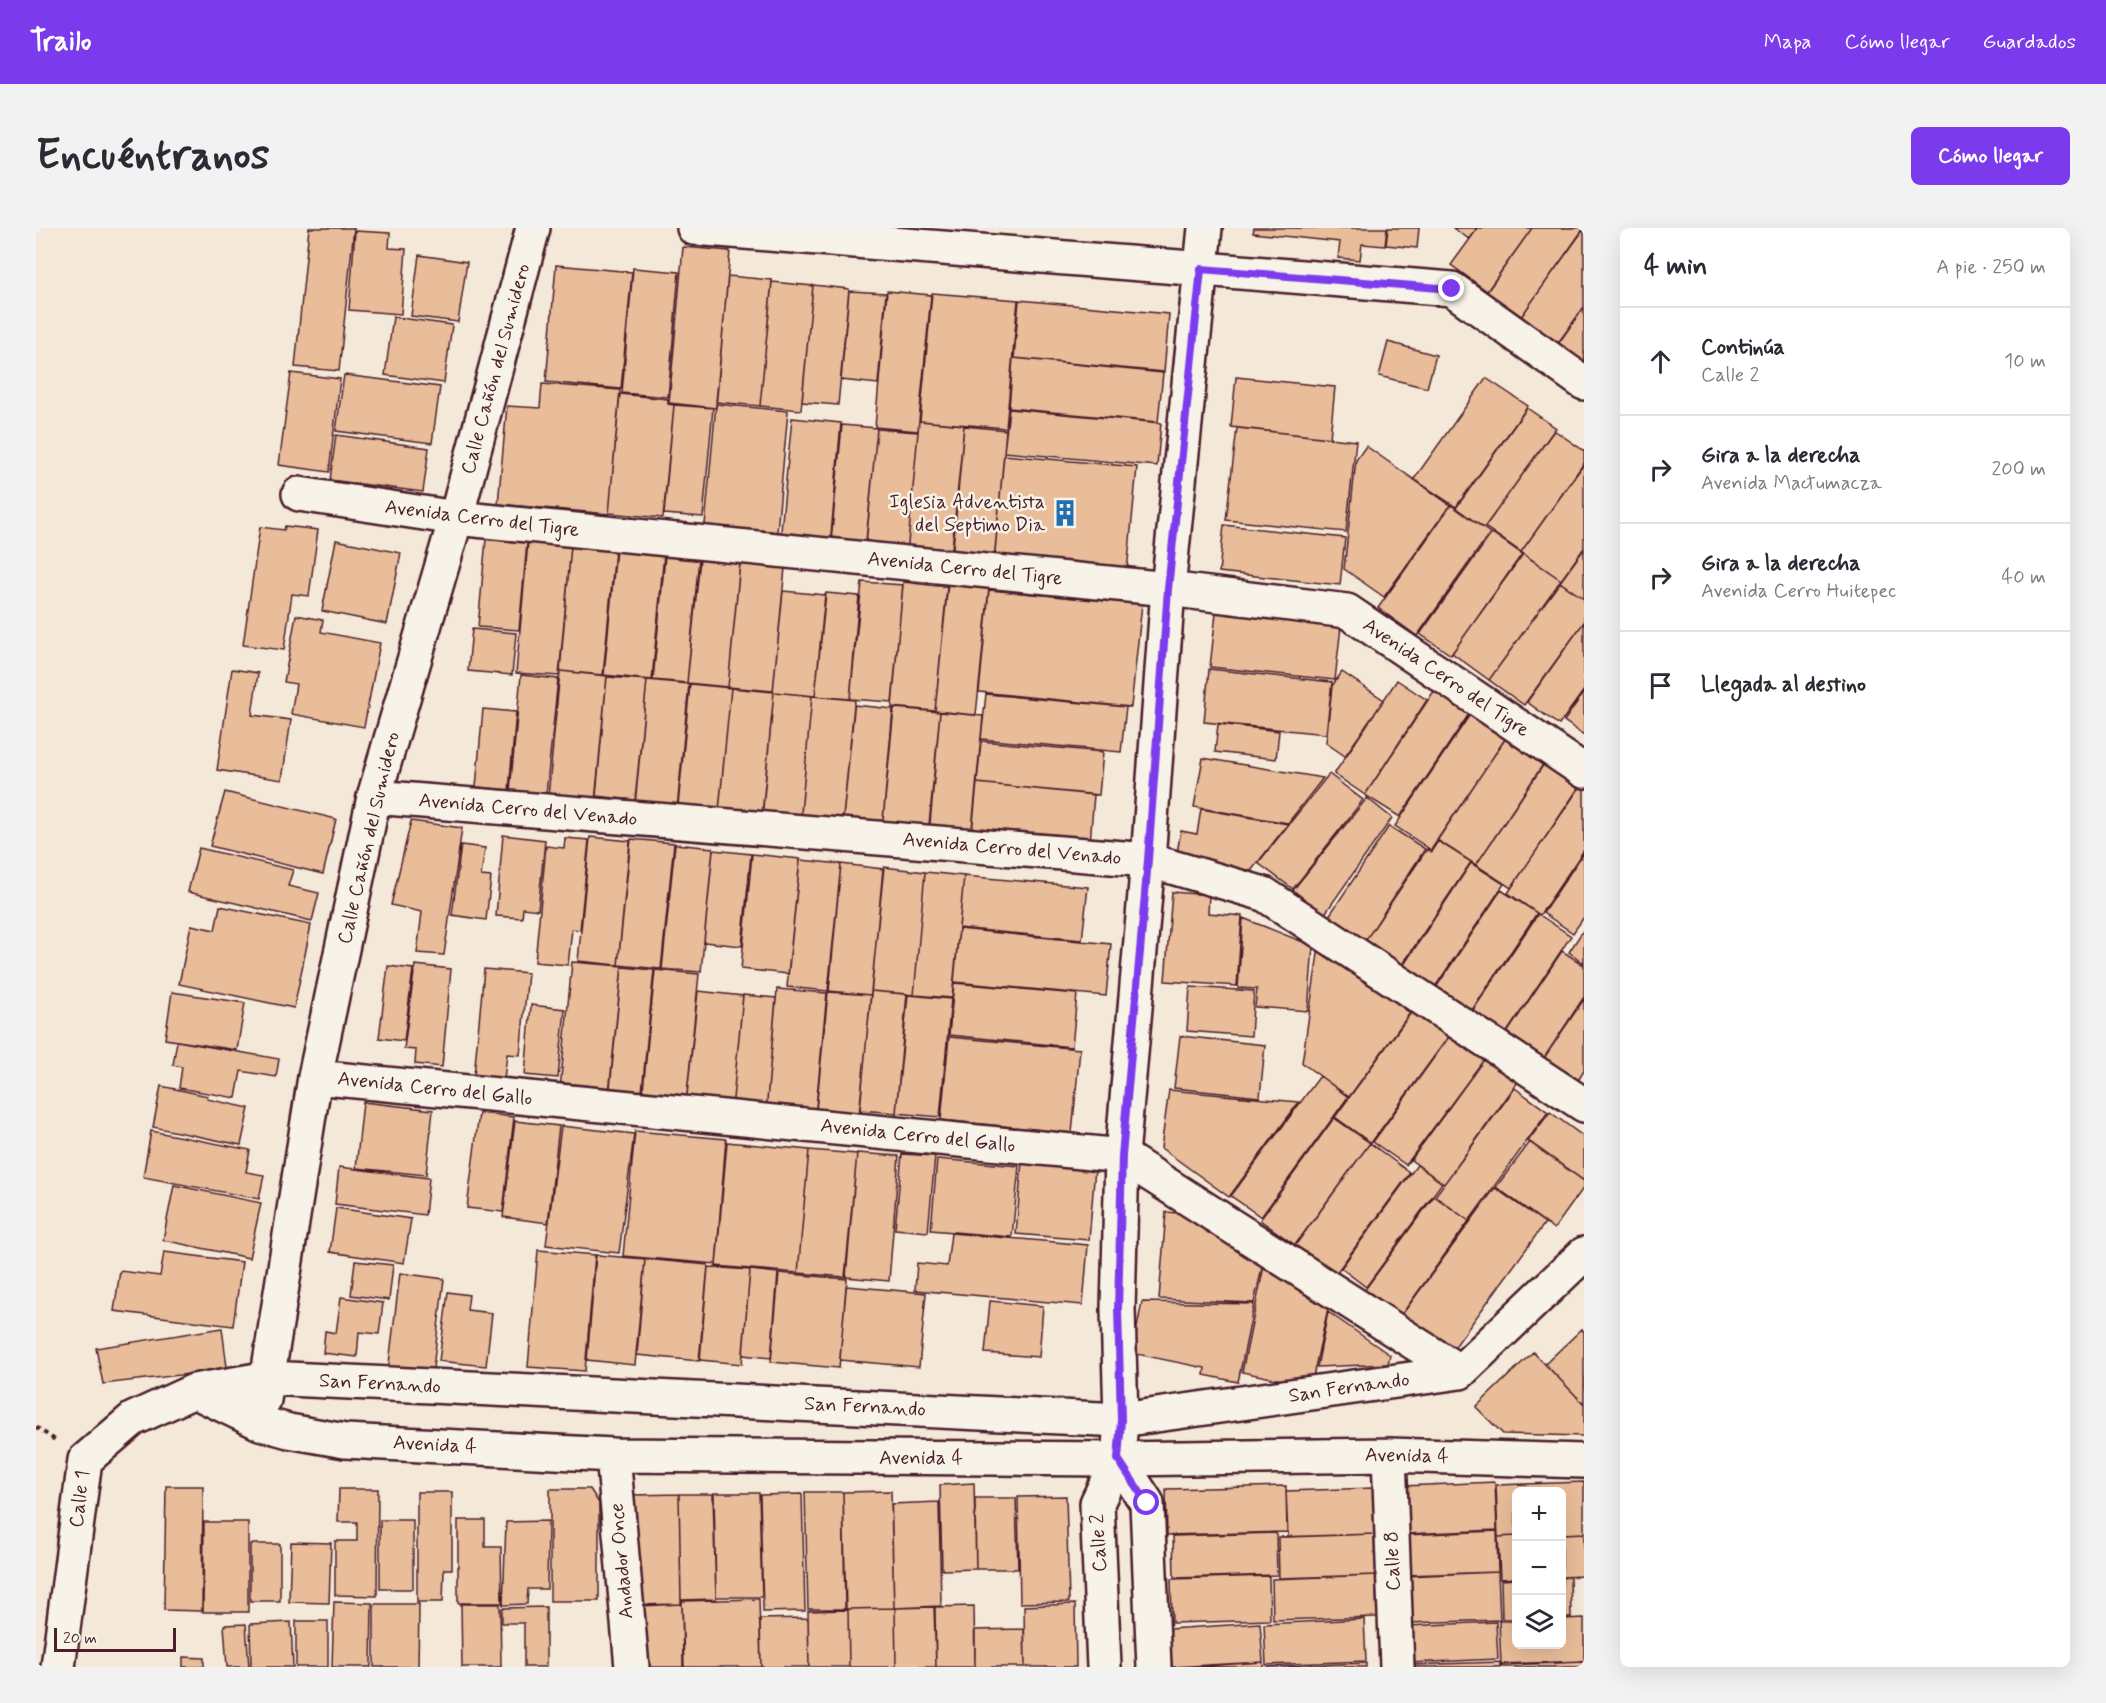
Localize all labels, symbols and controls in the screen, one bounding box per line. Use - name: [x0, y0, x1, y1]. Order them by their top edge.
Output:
- text: Trailo: [30, 24, 91, 61]
- text: Mapa: [1764, 28, 1812, 56]
- text: Cómo llegar: [1845, 28, 1950, 56]
- text: Guardados: [1983, 28, 2076, 56]
- button: Cómo llegar: [1911, 127, 2070, 185]
- text: Encuéntranos: [36, 129, 269, 184]
- text: 4 min: [1644, 250, 1707, 284]
- text: A pie · 250 m: [1936, 254, 2046, 281]
- street label: Calle Cañón del Sumidero: [455, 261, 537, 477]
- route end: [1438, 275, 1464, 301]
- text: Continúa: [1701, 334, 1785, 362]
- icon: ahead: [1644, 345, 1677, 378]
- text: 10 m: [2004, 348, 2046, 375]
- text: Calle 2: [1701, 362, 1759, 389]
- text: Gira a la derecha: [1701, 442, 1861, 470]
- icon: right: [1644, 453, 1677, 486]
- text: 200 m: [1991, 456, 2046, 483]
- text: Avenida Mactumacza: [1701, 470, 1882, 497]
- place label: Iglesia Adventista del Septimo Dia: [889, 489, 1046, 539]
- street label: Avenida Cerro del Tigre: [383, 494, 581, 544]
- building icon: Iglesia Adventista del Septimo Dia: [1050, 498, 1080, 528]
- street label: Avenida Cerro del Tigre: [866, 545, 1064, 593]
- text: Gira a la derecha: [1701, 550, 1861, 578]
- icon: right: [1644, 561, 1677, 594]
- text: 40 m: [2002, 564, 2046, 591]
- text: Avenida Cerro Huitepec: [1701, 578, 1896, 605]
- street label: Avenida Cerro del Tigre: [1357, 612, 1535, 744]
- icon: arrive: [1644, 669, 1677, 702]
- text: Llegada al destino: [1701, 671, 1866, 699]
- street label: Calle Cañón del Sumidero: [331, 729, 407, 947]
- street label: Avenida Cerro del Venado: [417, 787, 639, 833]
- street label: Avenida Cerro del Venado: [901, 826, 1123, 872]
- street label: Avenida Cerro del Gallo: [336, 1065, 534, 1113]
- street label: Avenida Cerro del Gallo: [819, 1112, 1017, 1160]
- street label: San Fernando: [1287, 1366, 1411, 1410]
- street label: San Fernando: [318, 1367, 442, 1401]
- street label: San Fernando: [803, 1390, 927, 1424]
- street label: Avenida 4: [392, 1429, 478, 1461]
- street label: Avenida 4: [1365, 1442, 1450, 1470]
- street label: Avenida 4: [879, 1445, 963, 1472]
- street label: Calle 1: [63, 1469, 97, 1529]
- map controls: [1512, 1487, 1566, 1649]
- button: +: [1512, 1487, 1566, 1541]
- route start: [1133, 1489, 1159, 1515]
- street label: Andador Once: [603, 1502, 641, 1620]
- street label: Calle 2: [1084, 1513, 1114, 1573]
- street label: Calle 8: [1378, 1531, 1408, 1591]
- button: −: [1512, 1541, 1566, 1595]
- button: layers: [1512, 1595, 1566, 1649]
- scale bar: [54, 1625, 176, 1652]
- text: 20 m: [63, 1628, 97, 1649]

